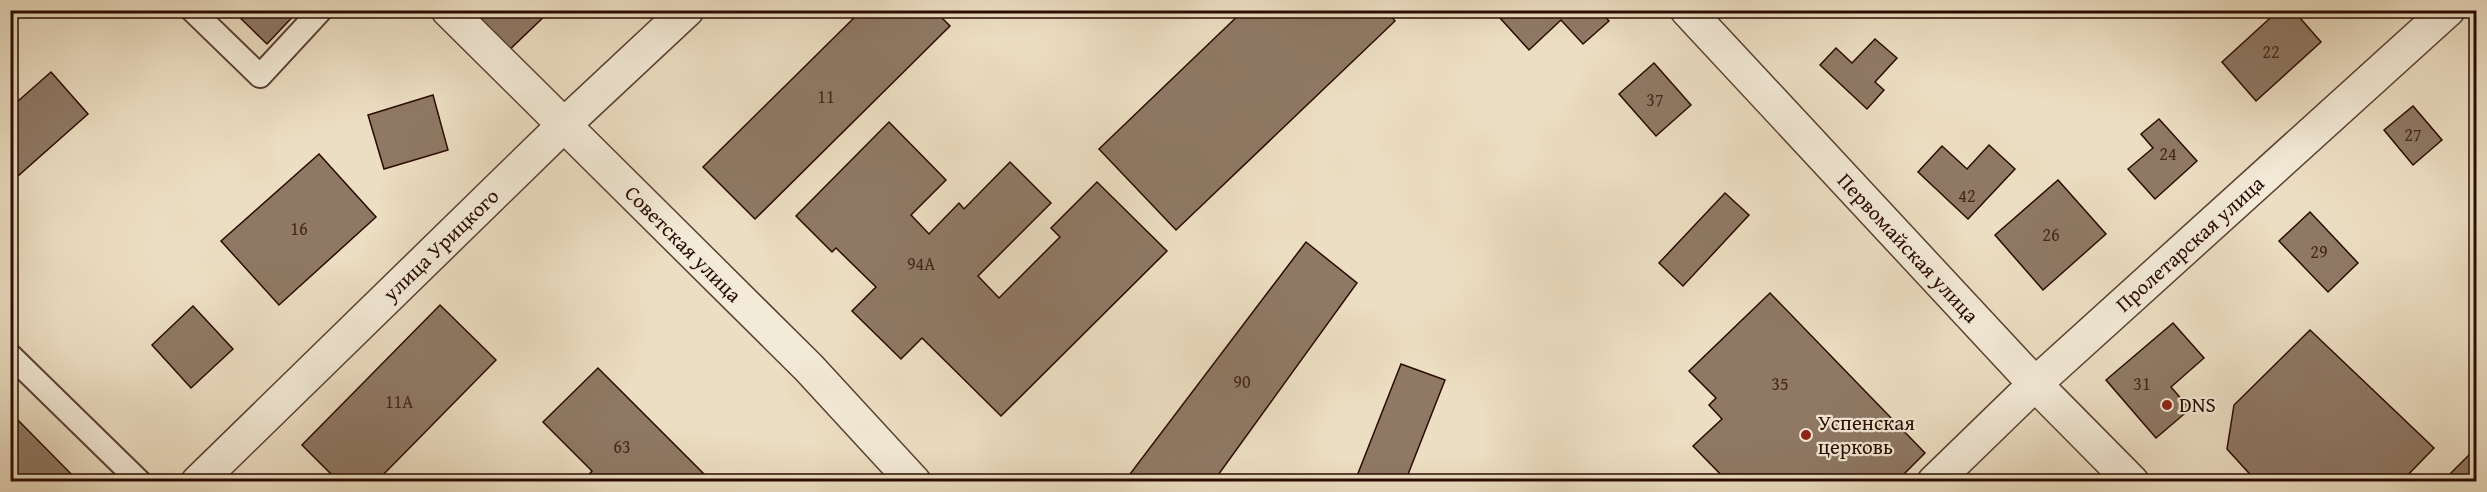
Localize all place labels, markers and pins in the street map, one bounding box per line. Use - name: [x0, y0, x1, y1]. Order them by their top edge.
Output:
- place label: DNS: [2179, 389, 2216, 420]
- marker: DNS: [2160, 398, 2174, 412]
- place label: Успенская церковь: [1818, 407, 1915, 462]
- marker: Успенская церковь: [1799, 428, 1813, 442]

